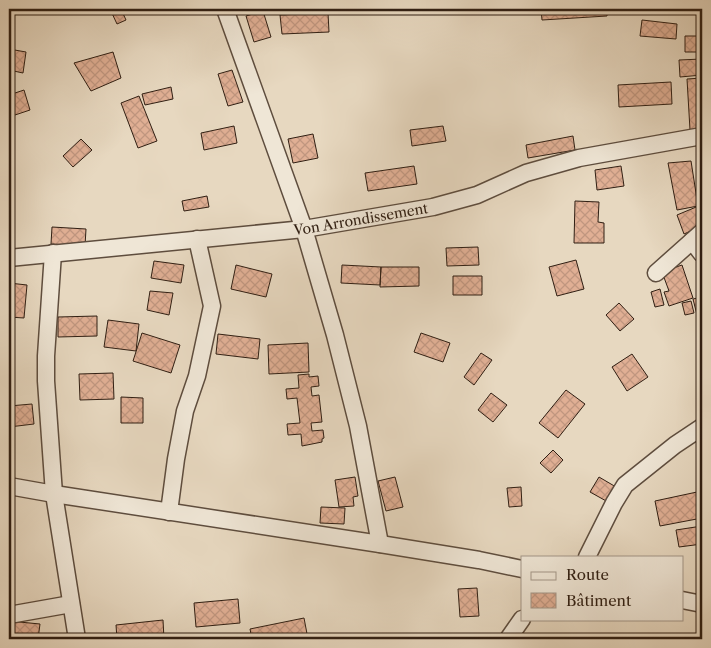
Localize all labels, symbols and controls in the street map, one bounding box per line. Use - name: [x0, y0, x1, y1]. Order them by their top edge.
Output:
- street label: Von Arrondissement: [292, 199, 429, 239]
- legend: [521, 556, 684, 620]
- text: Route: [566, 565, 609, 584]
- text: Bâtiment: [566, 591, 632, 610]

